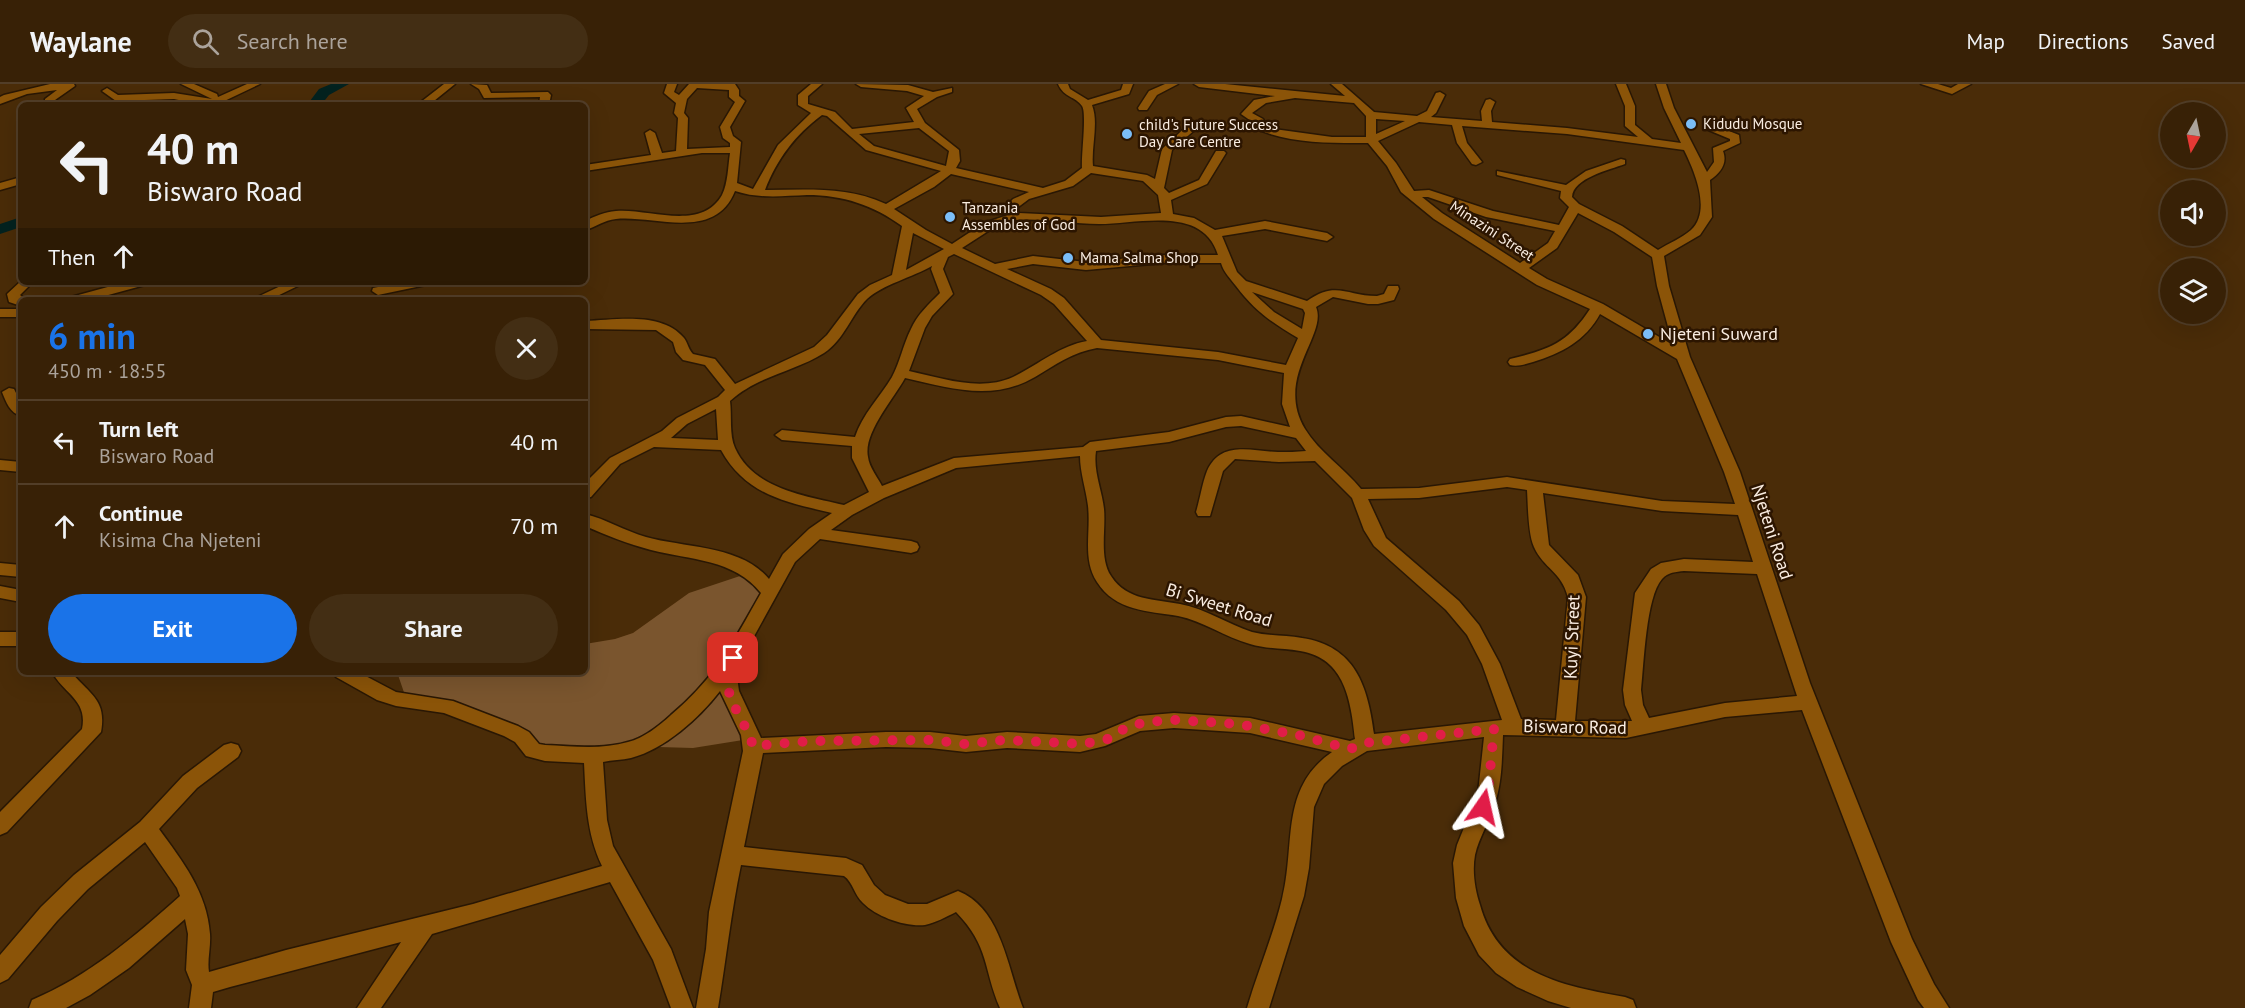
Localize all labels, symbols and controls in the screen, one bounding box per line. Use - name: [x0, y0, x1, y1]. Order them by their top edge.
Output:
- search box: [168, 14, 588, 68]
- text: Waylane: [30, 23, 132, 60]
- icon: search: [189, 25, 222, 58]
- text: Search here: [237, 27, 348, 55]
- text: Map: [1966, 28, 2005, 55]
- text: Directions: [2038, 28, 2129, 55]
- text: Saved: [2162, 28, 2215, 55]
- north arrow: [2160, 102, 2226, 168]
- map controls: [2160, 102, 2226, 324]
- place label: Kidudu Mosque: [1703, 114, 1802, 133]
- place label: child's Future Success Day Care Centre: [1139, 115, 1278, 151]
- marker: Kidudu Mosque: [1684, 117, 1698, 131]
- text: 40 m: [147, 121, 239, 176]
- icon: left: [48, 126, 126, 204]
- marker: child's Future Success Day Care Centre: [1120, 127, 1134, 141]
- text: Biswaro Road: [147, 174, 303, 208]
- button: sound: [2160, 180, 2226, 246]
- street label: Minazini Street: [1447, 196, 1538, 265]
- place label: Tanzania Assembles of God: [962, 198, 1076, 234]
- marker: Tanzania Assembles of God: [943, 210, 957, 224]
- icon: ahead: [107, 240, 140, 273]
- text: Then: [48, 243, 95, 271]
- place label: Mama Salma Shop: [1080, 248, 1199, 267]
- marker: Mama Salma Shop: [1061, 251, 1075, 265]
- button: layers: [2160, 258, 2226, 324]
- text: 6 min: [48, 312, 136, 359]
- button: close: [495, 317, 558, 380]
- place label: Njeteni Suward: [1660, 322, 1778, 345]
- marker: Njeteni Suward: [1641, 327, 1655, 341]
- text: 450 m · 18:55: [48, 358, 166, 384]
- text: Turn left: [99, 415, 179, 443]
- icon: left: [48, 426, 81, 459]
- text: 40 m: [510, 428, 558, 456]
- text: Biswaro Road: [99, 443, 214, 469]
- street label: Njeteni Road: [1746, 481, 1799, 582]
- text: Continue: [99, 499, 183, 527]
- icon: ahead: [48, 510, 81, 543]
- text: 70 m: [510, 512, 558, 540]
- text: Kisima Cha Njeteni: [99, 527, 261, 553]
- street label: Bi Sweet Road: [1163, 577, 1275, 632]
- button: Exit: [48, 594, 297, 663]
- button: Share: [309, 594, 558, 663]
- street label: Kuyi Street: [1559, 595, 1584, 679]
- pin: [707, 632, 758, 683]
- icon: arrive: [716, 641, 749, 674]
- street label: Biswaro Road: [1523, 714, 1627, 739]
- position arrow: [1451, 775, 1515, 839]

